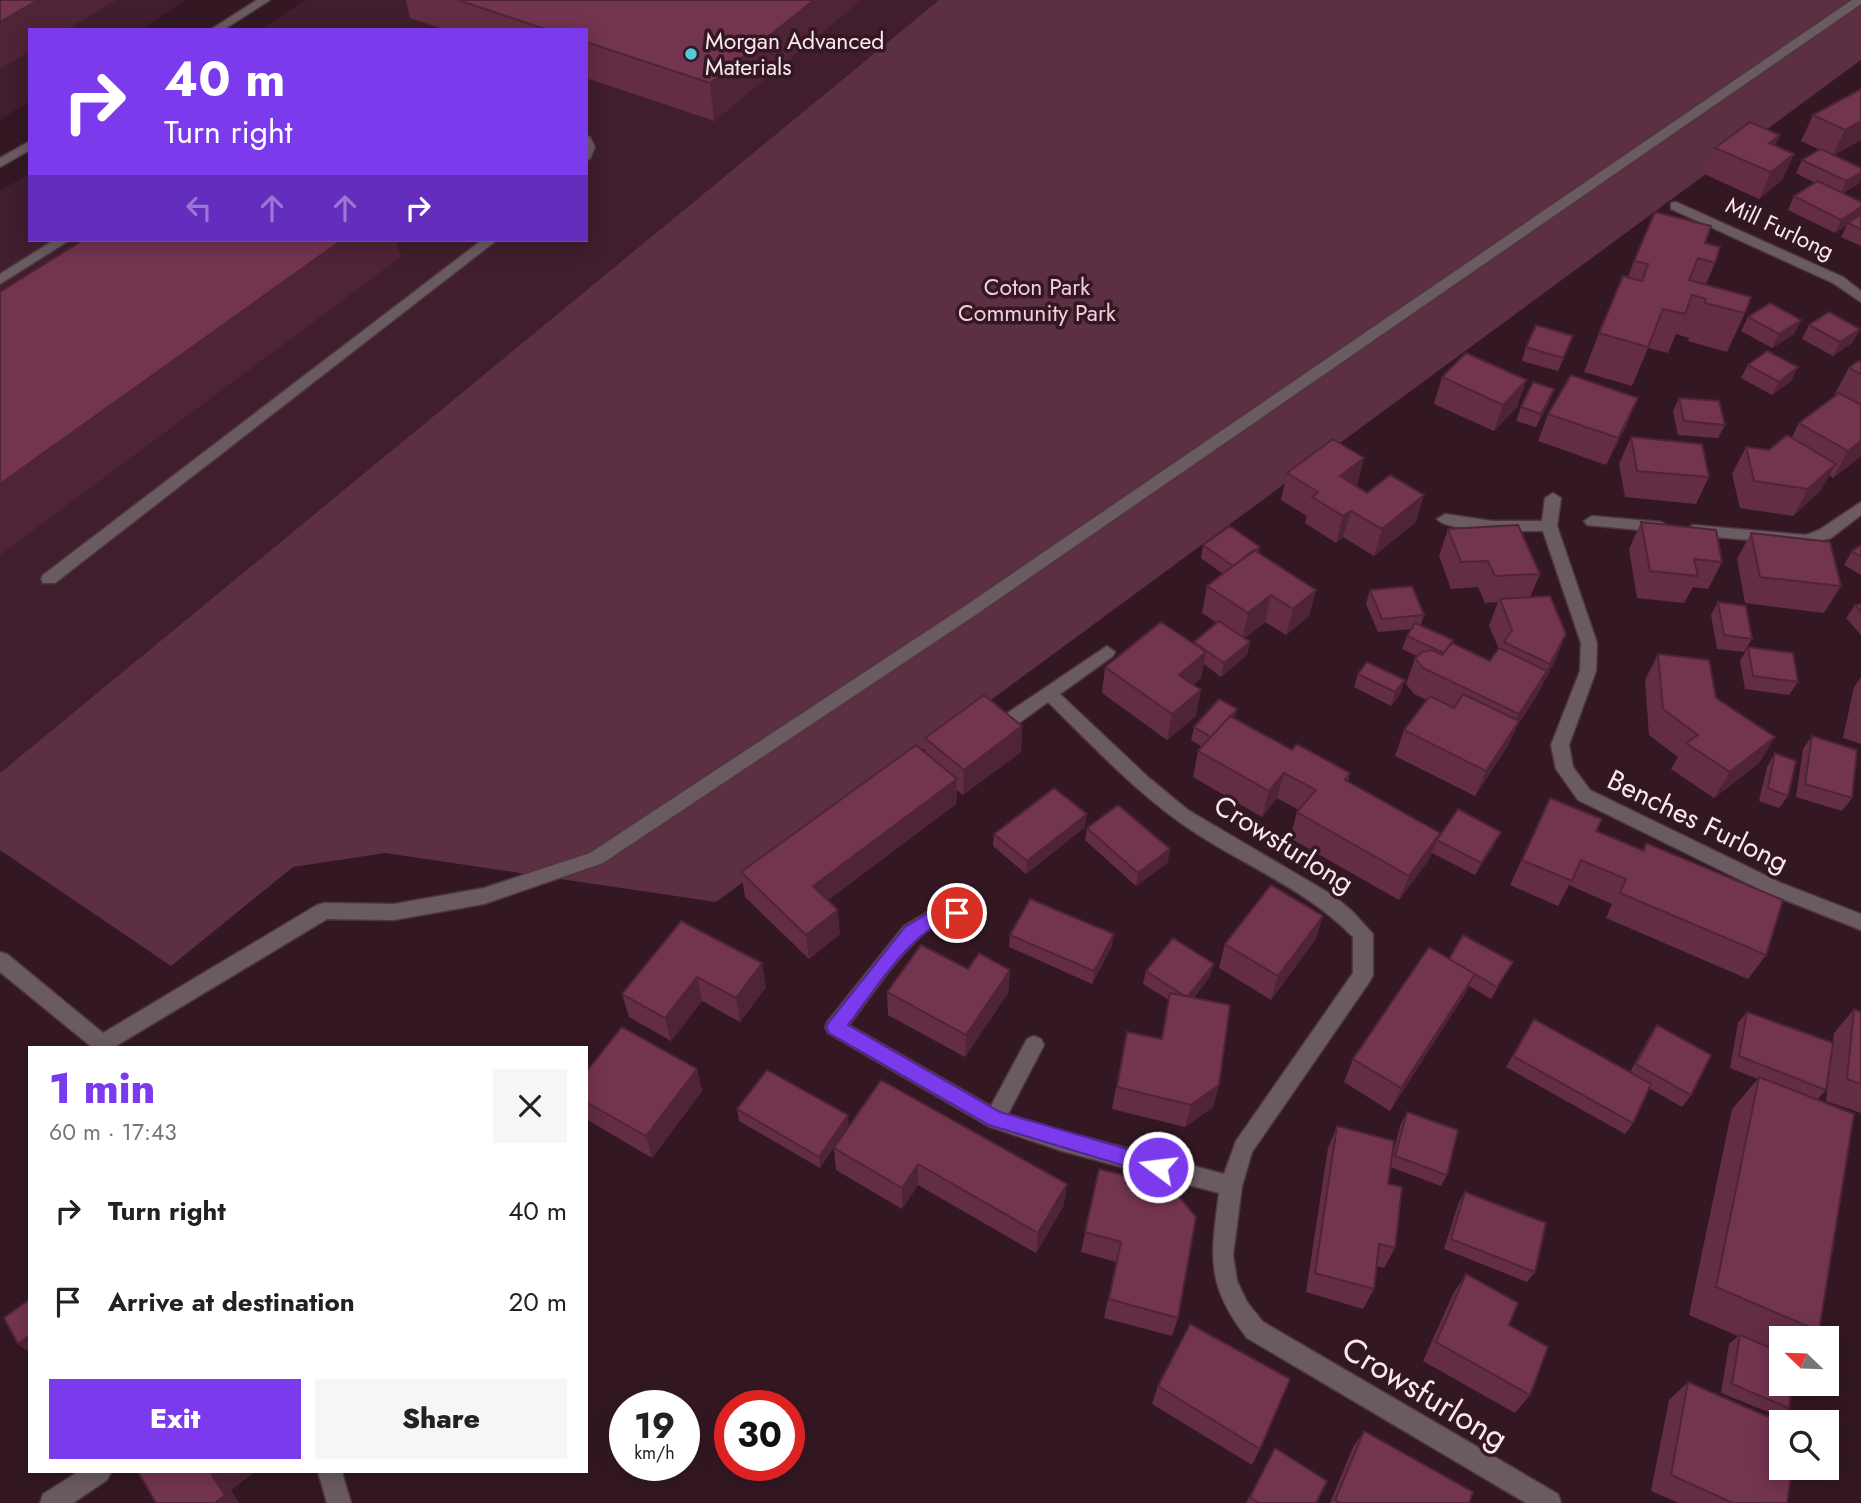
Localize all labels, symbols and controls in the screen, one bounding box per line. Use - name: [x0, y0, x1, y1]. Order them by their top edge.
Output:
- place label: Morgan Advanced Materials: [705, 24, 884, 84]
- text: 40 m: [164, 44, 286, 114]
- marker: Morgan Advanced Materials: [683, 46, 699, 62]
- icon: right: [49, 56, 140, 147]
- text: Turn right: [164, 109, 293, 155]
- street label: Mill Furlong: [1720, 188, 1840, 268]
- icon: left: [180, 189, 218, 227]
- icon: ahead: [253, 189, 291, 227]
- icon: ahead: [326, 189, 364, 227]
- icon: right: [399, 189, 437, 227]
- park label: Coton Park Community Park: [958, 270, 1117, 330]
- street label: Benches Furlong: [1600, 759, 1796, 883]
- street label: Crowsfurlong: [1206, 785, 1362, 903]
- pin: [927, 883, 987, 943]
- icon: arrive: [938, 894, 976, 932]
- text: 1 min: [49, 1058, 155, 1119]
- button: close: [493, 1069, 567, 1143]
- text: 60 m · 17:43: [49, 1115, 177, 1149]
- position arrow: [1121, 1130, 1195, 1204]
- icon: right: [49, 1192, 87, 1230]
- text: Turn right: [108, 1192, 226, 1230]
- text: 40 m: [508, 1192, 567, 1230]
- icon: arrive: [49, 1283, 87, 1321]
- text: Arrive at destination: [108, 1283, 355, 1321]
- text: 20 m: [509, 1283, 567, 1321]
- street label: Crowsfurlong: [1333, 1325, 1517, 1461]
- north arrow: [1769, 1326, 1839, 1396]
- map controls: [1769, 1326, 1839, 1480]
- button: Exit: [49, 1379, 301, 1459]
- button: Share: [315, 1379, 567, 1459]
- speed limit sign: 30: [714, 1390, 805, 1481]
- text: 19: [634, 1401, 675, 1451]
- button: search: [1769, 1410, 1839, 1480]
- text: km/h: [634, 1440, 675, 1466]

